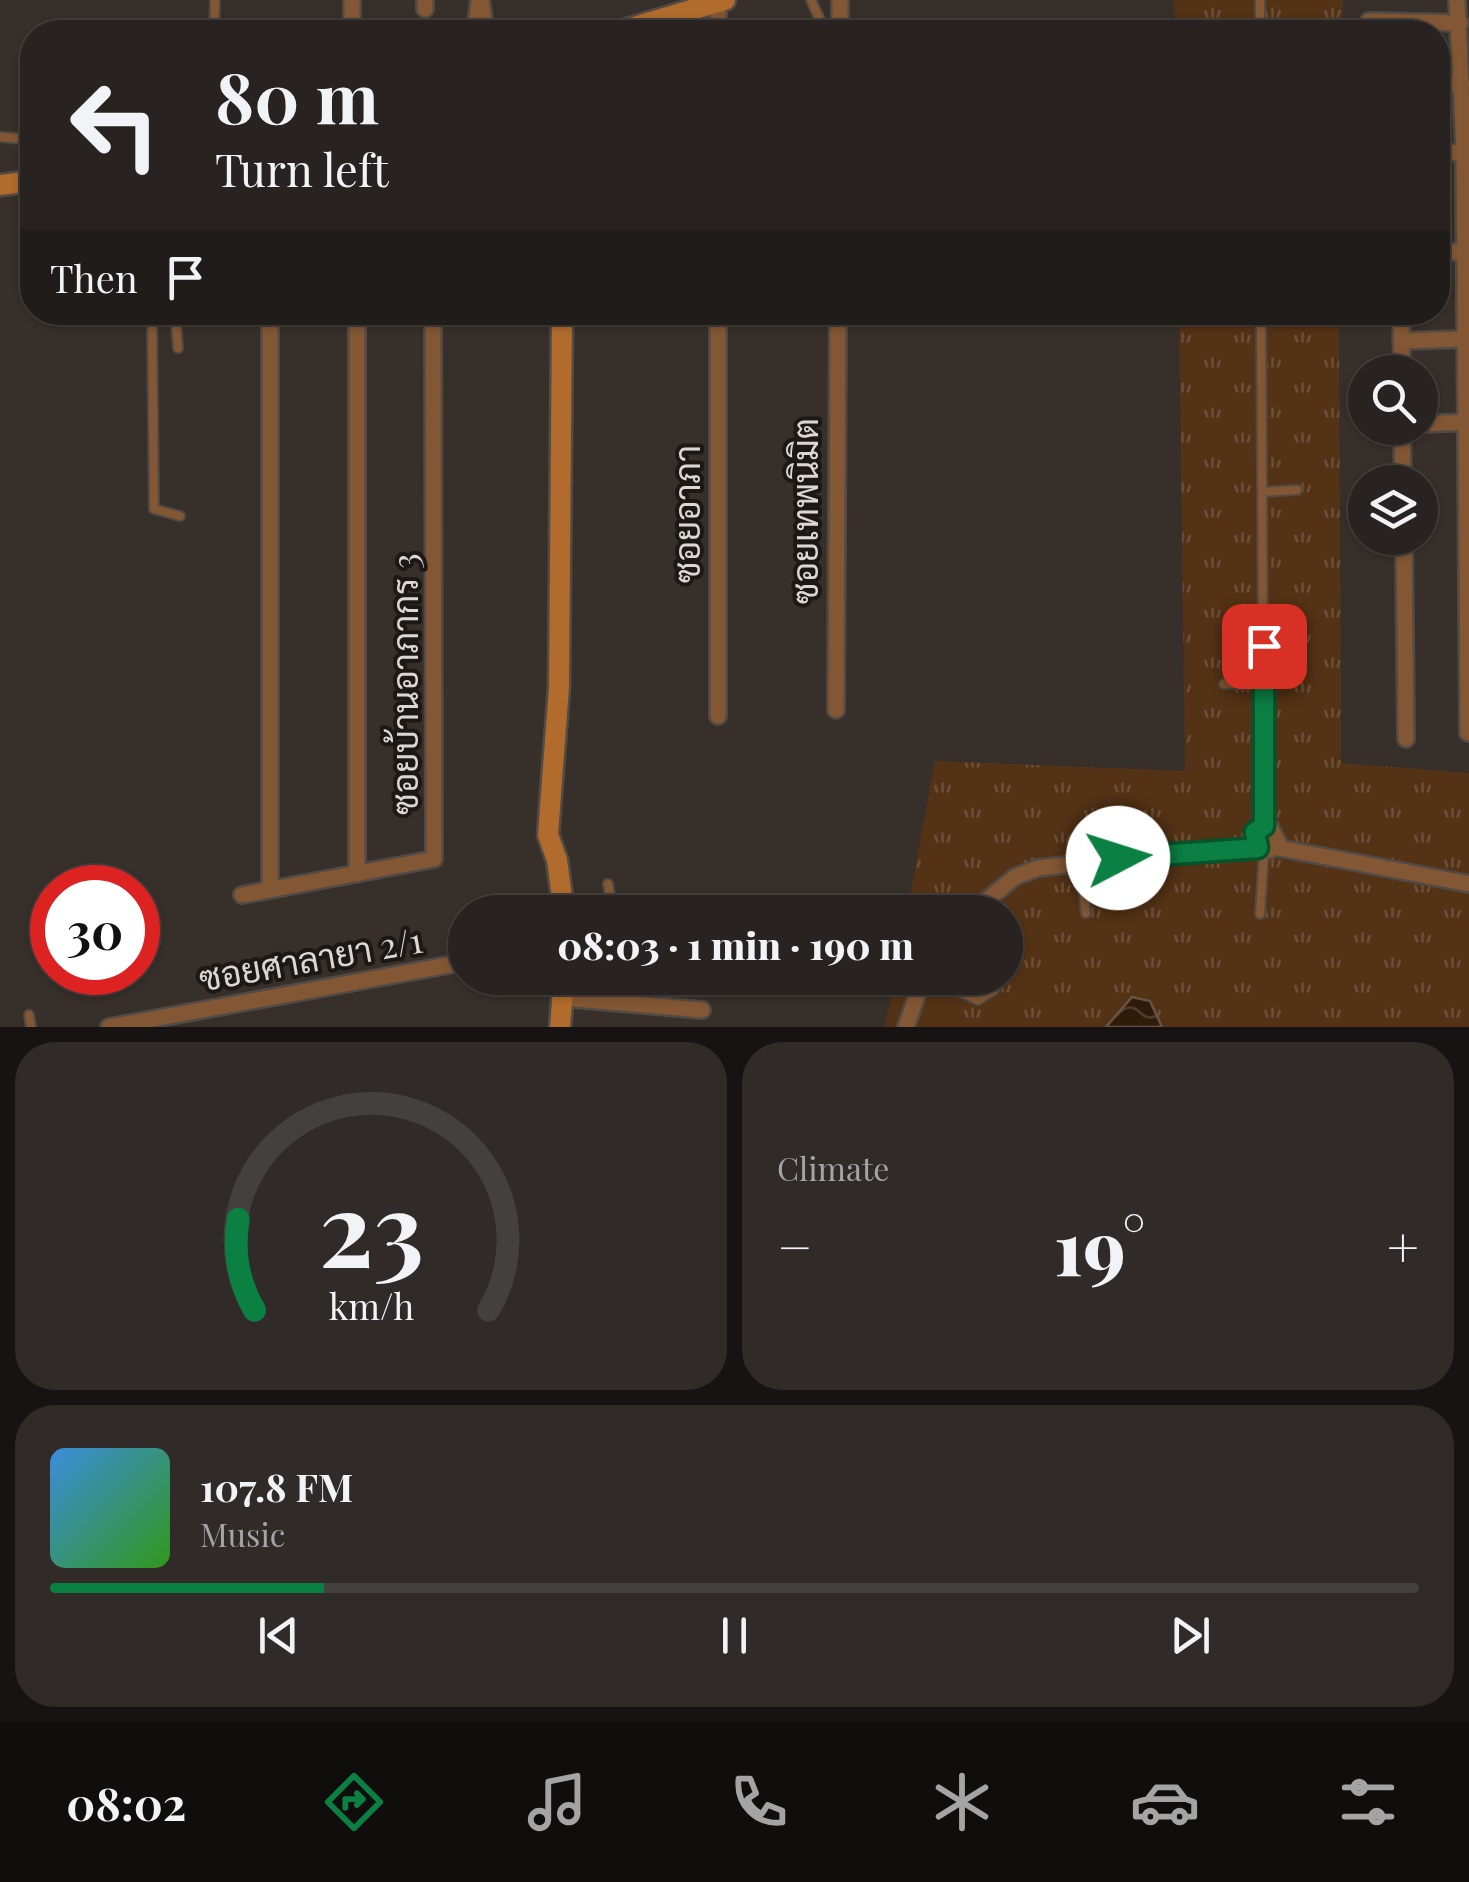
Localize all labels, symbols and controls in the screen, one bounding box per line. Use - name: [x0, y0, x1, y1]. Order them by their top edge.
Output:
- text: 80 m: [215, 48, 379, 142]
- icon: left: [50, 60, 180, 190]
- text: Turn left: [215, 138, 389, 198]
- icon: arrive: [158, 250, 213, 305]
- text: Then: [50, 252, 138, 303]
- map controls: [1348, 355, 1438, 555]
- button: search: [1348, 355, 1438, 445]
- street label: ซอยเทพนิมิต: [780, 418, 827, 604]
- street label: ซอยอาภา: [662, 445, 709, 583]
- button: layers: [1348, 465, 1438, 555]
- street label: ซอยบ้านอาภากร 3: [380, 553, 427, 815]
- pin: [1222, 604, 1307, 689]
- icon: arrive: [1237, 619, 1292, 674]
- position arrow: [1066, 806, 1170, 910]
- speed limit sign: 30: [30, 865, 160, 995]
- street label: ซอยศาลายา 2/1: [195, 915, 426, 1000]
- text: 08:03 · 1 min · 190 m: [557, 919, 914, 970]
- text: Climate: [777, 1146, 889, 1189]
- text: 23: [318, 1155, 424, 1294]
- text: 19°: [1054, 1195, 1145, 1295]
- text: −: [777, 1208, 813, 1282]
- text: +: [1387, 1208, 1419, 1282]
- text: km/h: [328, 1281, 414, 1329]
- text: 107.8 FM: [200, 1461, 353, 1512]
- text: Music: [200, 1512, 285, 1555]
- icon: previous: [251, 1608, 306, 1663]
- icon: pause: [707, 1608, 762, 1663]
- icon: next: [1163, 1608, 1218, 1663]
- icon: directions: [319, 1767, 389, 1837]
- icon: music: [522, 1767, 592, 1837]
- icon: phone: [724, 1767, 794, 1837]
- icon: climate: [927, 1767, 997, 1837]
- icon: car: [1130, 1767, 1200, 1837]
- icon: filters: [1333, 1767, 1403, 1837]
- text: 08:02: [66, 1772, 186, 1832]

